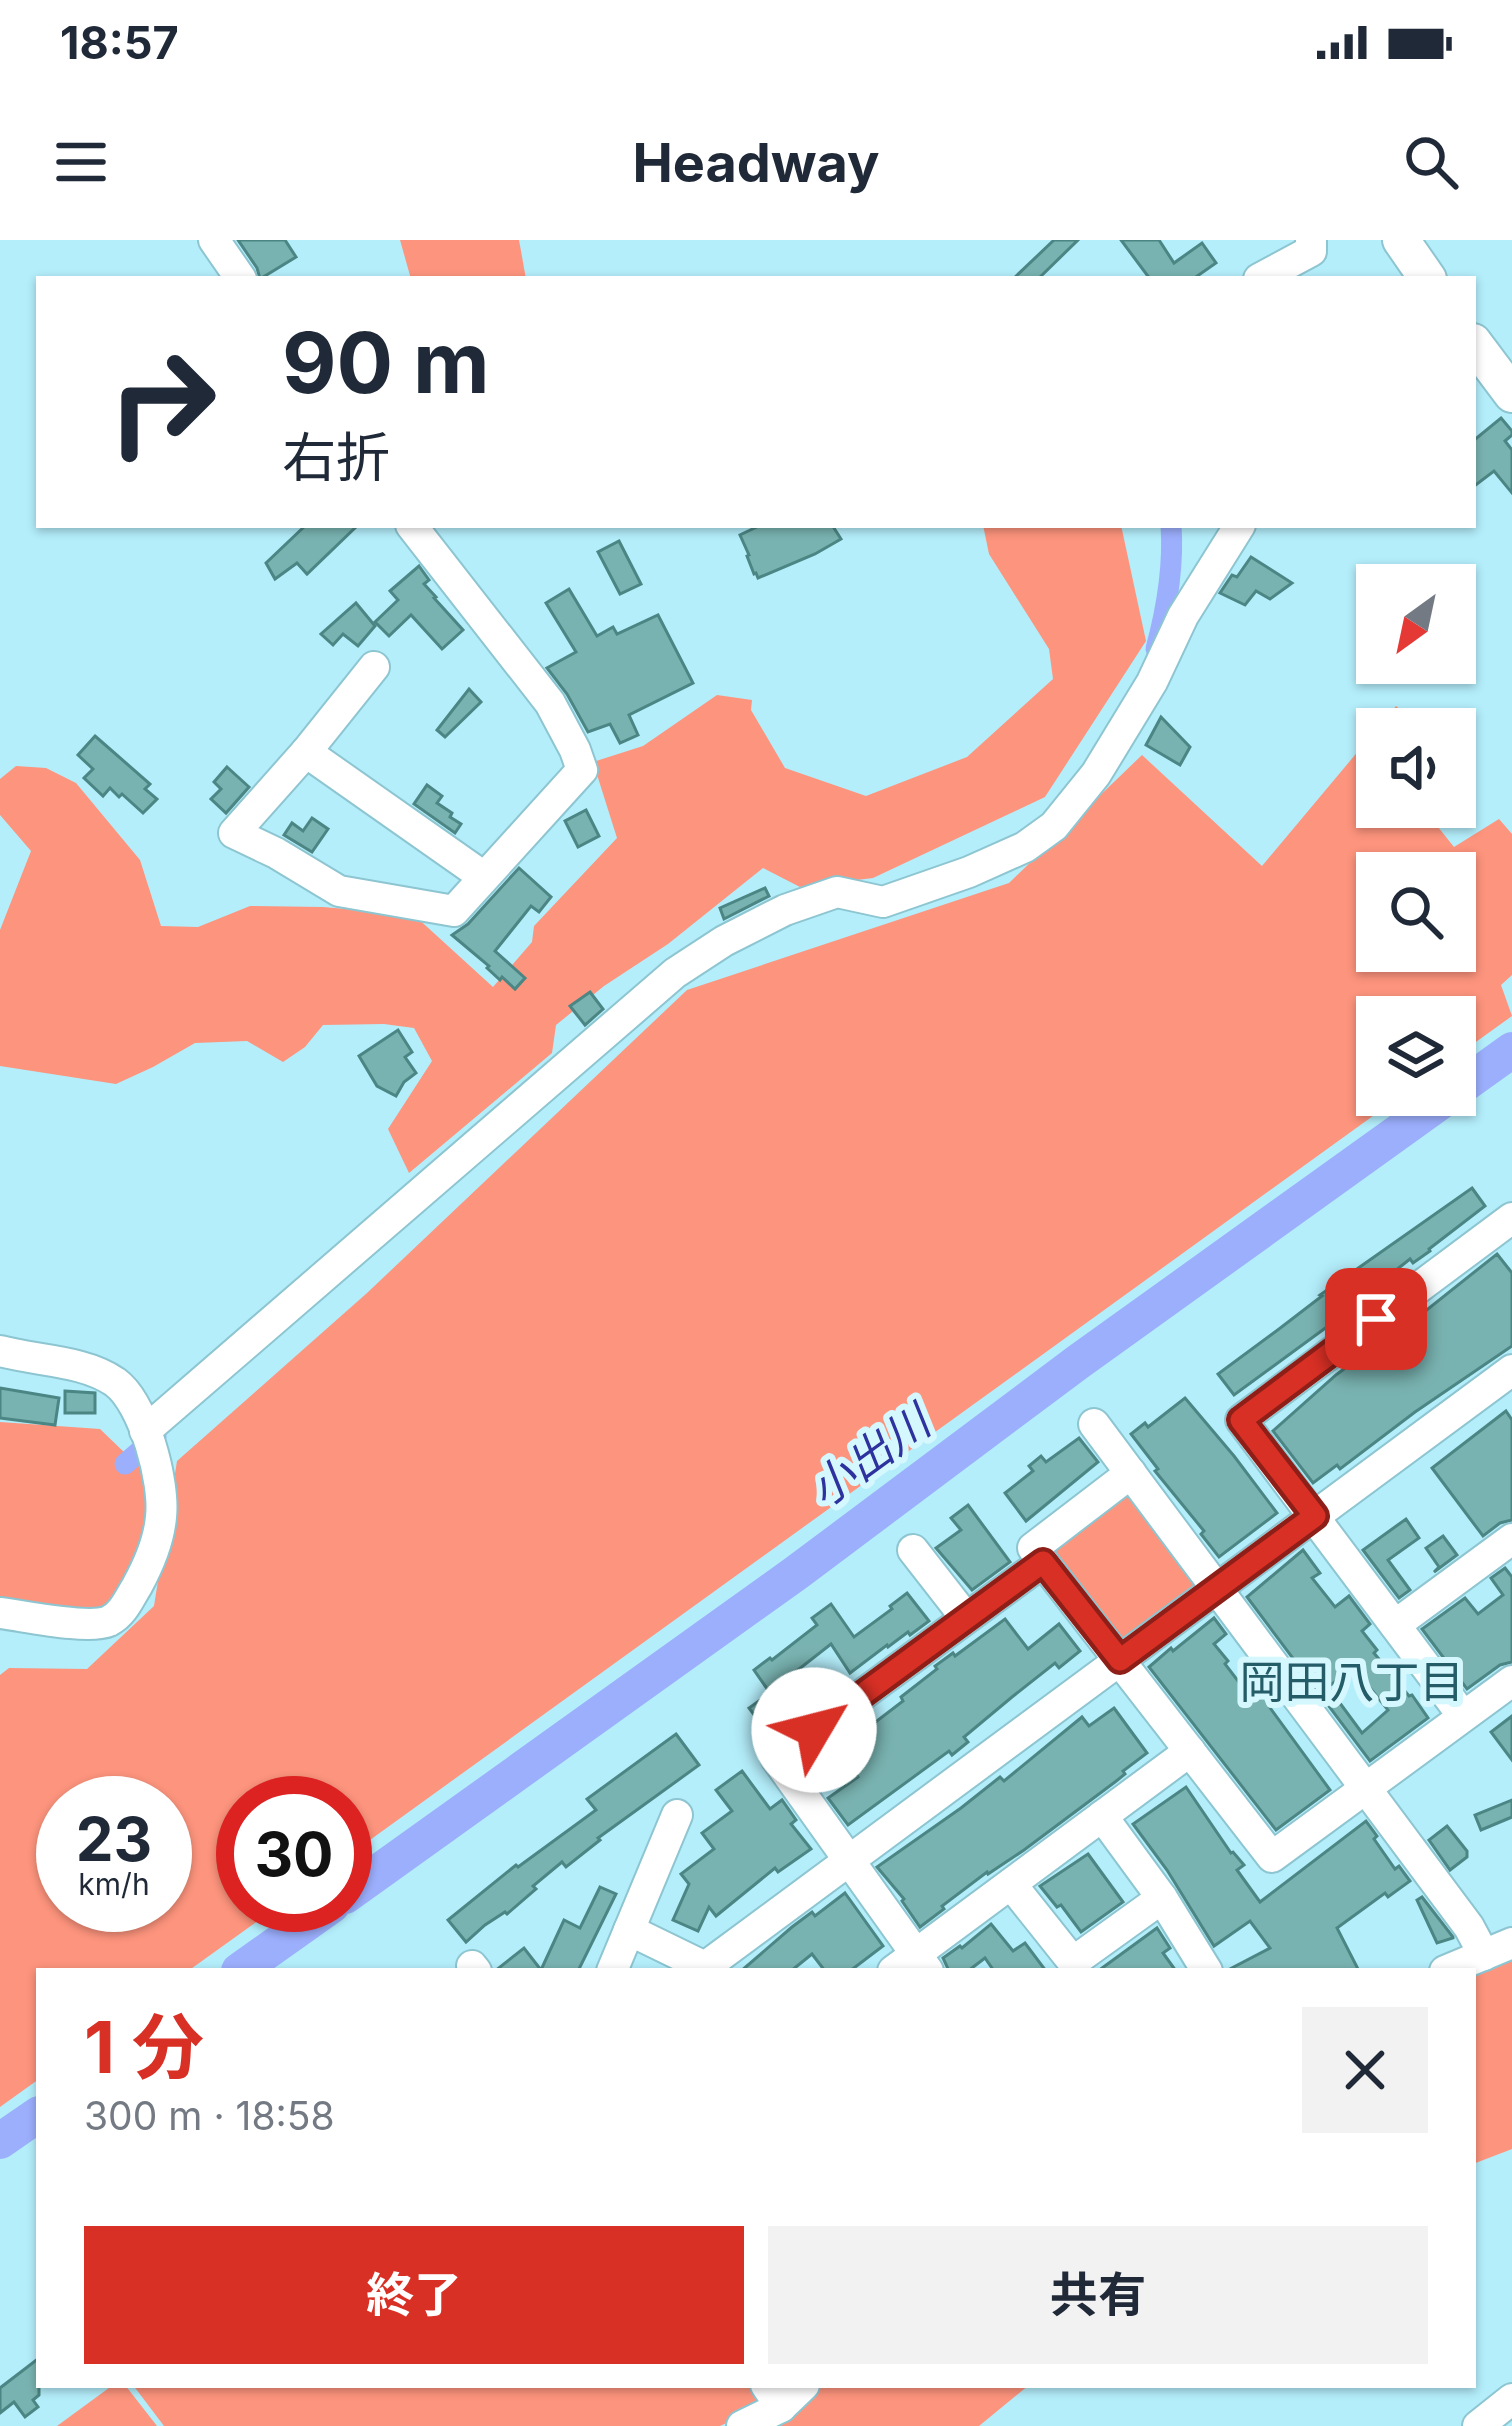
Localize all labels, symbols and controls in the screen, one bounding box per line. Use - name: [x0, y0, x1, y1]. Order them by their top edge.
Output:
- text: 18:57: [60, 15, 179, 70]
- icon: menu: [48, 129, 114, 195]
- icon: search: [1398, 129, 1464, 195]
- text: Headway: [632, 130, 880, 195]
- text: 90 m: [282, 312, 490, 413]
- icon: right: [84, 324, 240, 480]
- text: 右折: [282, 425, 390, 490]
- north arrow: [1356, 564, 1476, 684]
- map controls: [1356, 564, 1476, 1116]
- button: sound: [1356, 708, 1476, 828]
- button: search: [1356, 852, 1476, 972]
- button: layers: [1356, 996, 1476, 1116]
- pin: [1325, 1268, 1427, 1370]
- icon: arrive: [1343, 1286, 1409, 1352]
- water label: 小出川: [798, 1392, 943, 1518]
- district label: 岡田八丁目: [1239, 1654, 1465, 1709]
- position arrow: [751, 1667, 877, 1793]
- speed limit sign: 30: [216, 1776, 372, 1932]
- text: 23: [76, 1803, 152, 1875]
- text: km/h: [78, 1866, 150, 1902]
- text: 1 分: [84, 2003, 204, 2090]
- button: close: [1302, 2007, 1428, 2133]
- text: 300 m · 18:58: [84, 2092, 335, 2139]
- button: 終了: [84, 2226, 744, 2364]
- button: 共有: [768, 2226, 1428, 2364]

